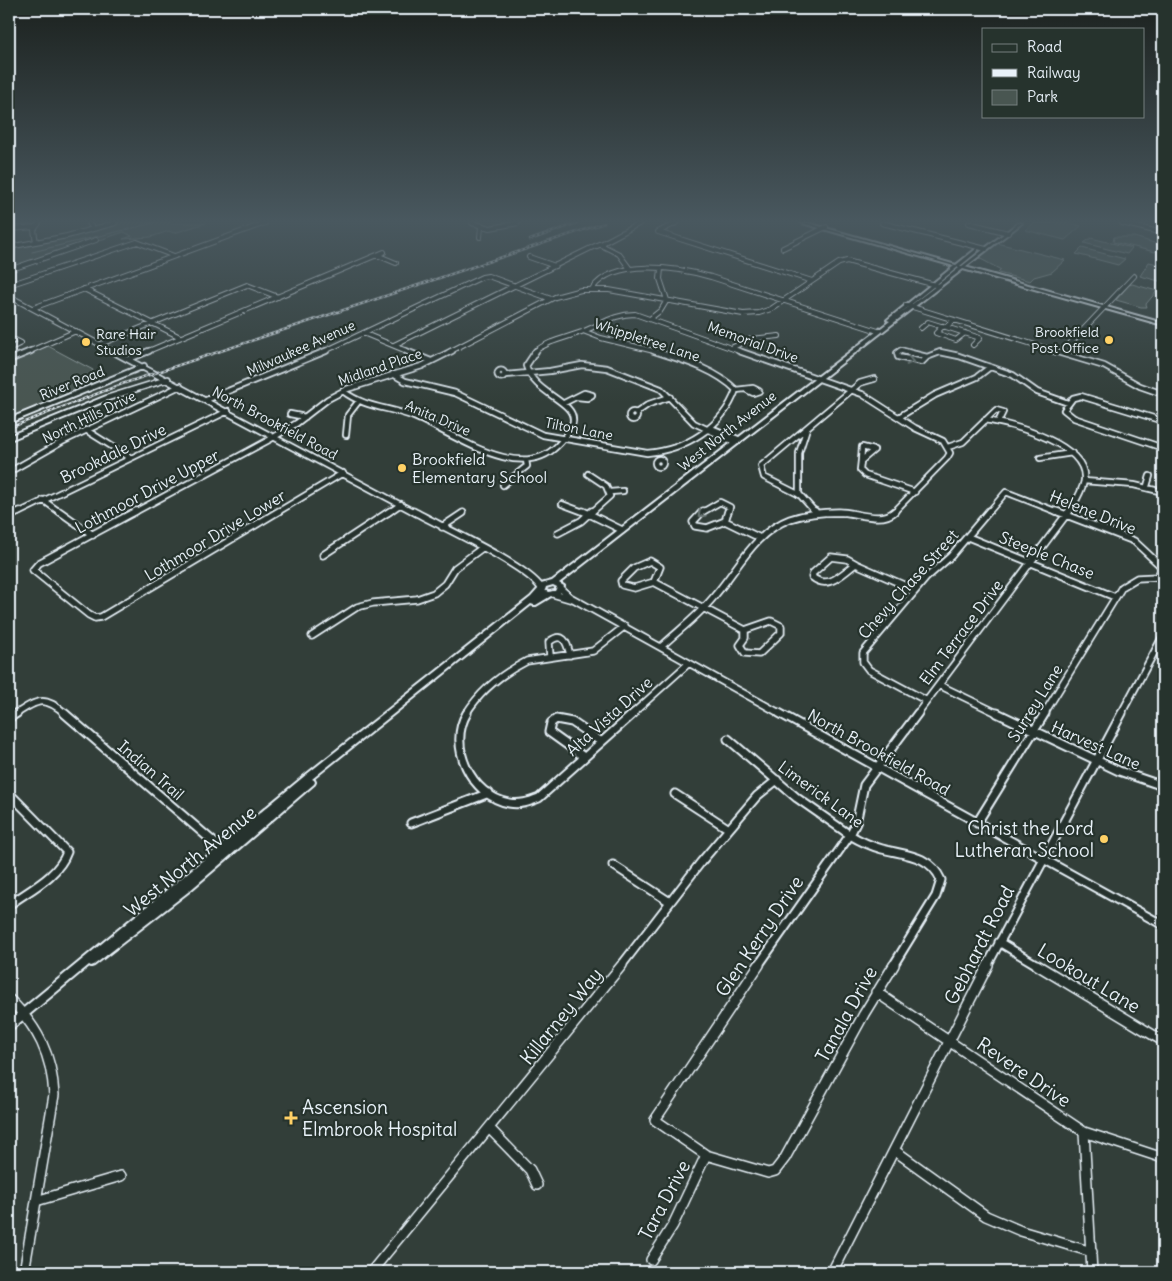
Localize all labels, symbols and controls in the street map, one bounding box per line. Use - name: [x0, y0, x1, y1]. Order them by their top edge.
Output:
- legend: [982, 28, 1144, 118]
- text: Road: [1027, 37, 1062, 56]
- text: Railway: [1027, 63, 1081, 82]
- text: Park: [1027, 87, 1058, 106]
- street label: Whippletree Lane: [592, 314, 702, 366]
- street label: Milwaukee Avenue: [244, 316, 358, 380]
- street label: Memorial Drive: [705, 317, 801, 367]
- place label: Brookfield Post Office: [1031, 323, 1099, 357]
- place label: Rare Hair Studios: [96, 325, 156, 359]
- marker: Brookfield Post Office: [1103, 334, 1115, 346]
- marker: Rare Hair Studios: [80, 336, 92, 348]
- street label: Midland Place: [336, 344, 424, 390]
- one-way arrow: [905, 355, 914, 365]
- street label: River Road: [37, 362, 107, 404]
- street label: North Brookfield Road: [209, 382, 341, 464]
- street label: North Hills Drive: [39, 387, 139, 447]
- street label: West North Avenue: [674, 387, 780, 475]
- street label: Anita Drive: [403, 396, 473, 440]
- street label: Tilton Lane: [544, 414, 614, 444]
- street label: Brookdale Drive: [57, 419, 169, 487]
- street label: Lothmoor Drive Upper: [72, 444, 223, 537]
- place label: Brookfield Elementary School: [412, 449, 547, 487]
- marker: Brookfield Elementary School: [396, 462, 408, 474]
- street label: Lothmoor Drive Lower: [141, 485, 290, 585]
- street label: Helene Drive: [1047, 486, 1139, 538]
- one-way arrow: [697, 508, 706, 517]
- street label: Chevy Chase Street: [854, 525, 963, 643]
- street label: Steeple Chase: [996, 527, 1098, 583]
- street label: Elm Terrace Drive: [915, 575, 1007, 689]
- street label: Surrey Lane: [1003, 660, 1067, 746]
- street label: Alta Vista Drive: [562, 672, 656, 760]
- street label: North Brookfield Road: [804, 705, 954, 799]
- street label: Harvest Lane: [1048, 716, 1144, 774]
- street label: Indian Trail: [114, 736, 188, 804]
- street label: Limerick Lane: [774, 756, 868, 832]
- street label: West North Avenue: [119, 800, 261, 922]
- place label: Christ the Lord Lutheran School: [954, 816, 1094, 862]
- marker: Christ the Lord Lutheran School: [1098, 833, 1110, 845]
- street label: Glen Kerry Drive: [710, 871, 808, 1001]
- street label: Gebhardt Road: [939, 881, 1019, 1009]
- street label: Lookout Lane: [1033, 938, 1145, 1018]
- street label: Tanala Drive: [810, 962, 882, 1066]
- street label: Killarney Way: [515, 963, 607, 1069]
- street label: Revere Drive: [972, 1032, 1076, 1112]
- place label: Ascension Elmbrook Hospital: [302, 1095, 457, 1141]
- marker: Ascension Elmbrook Hospital: [284, 1111, 298, 1125]
- street label: Tara Drive: [633, 1156, 695, 1244]

